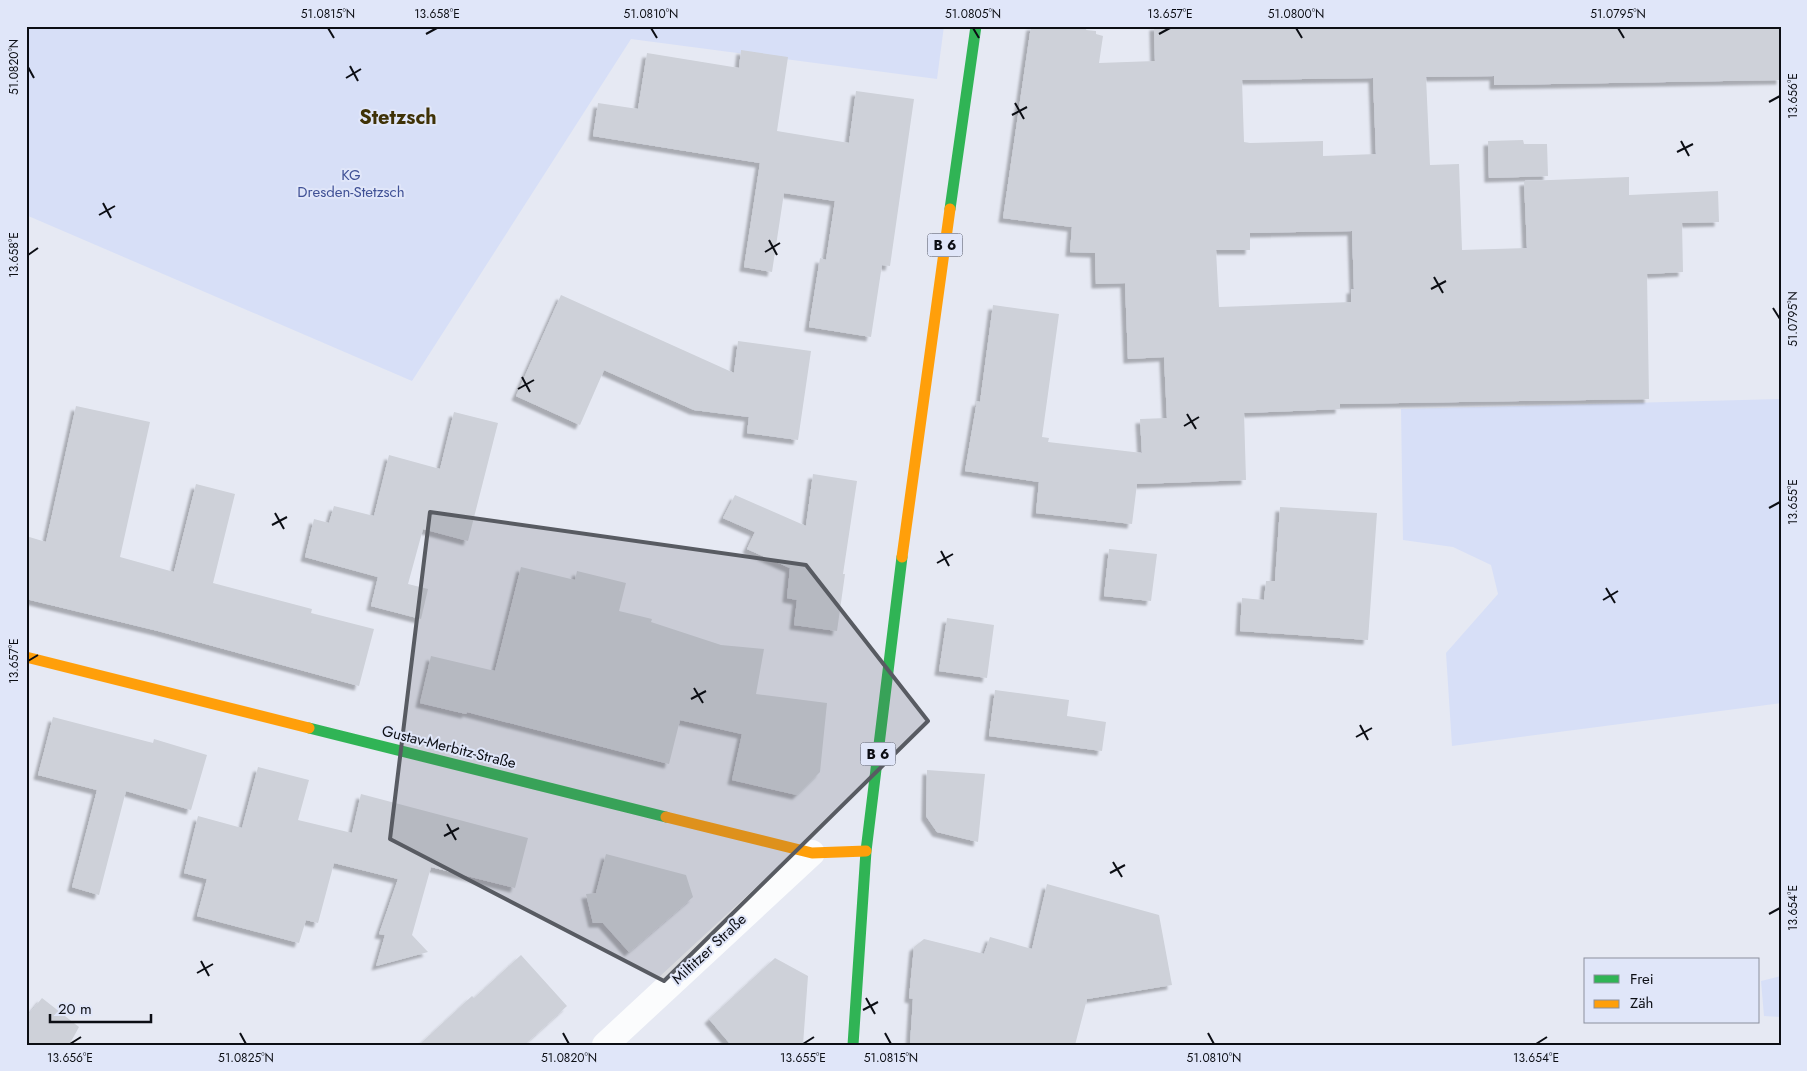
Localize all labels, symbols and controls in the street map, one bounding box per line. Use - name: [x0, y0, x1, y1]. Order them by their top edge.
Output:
- text: 51.0815°N: [301, 5, 355, 23]
- text: 13.658°E: [414, 5, 460, 23]
- text: 51.0810°N: [624, 5, 678, 23]
- text: 51.0805°N: [945, 5, 1001, 23]
- text: 13.657°E: [1147, 5, 1193, 23]
- text: 51.0800°N: [1268, 5, 1324, 23]
- text: 51.0795°N: [1590, 5, 1646, 23]
- text: 51.0820°N: [5, 39, 23, 95]
- text: 13.656°E: [1784, 73, 1802, 119]
- district label: Stetzsch: [359, 103, 437, 132]
- park label: KG Dresden-Stetzsch: [297, 164, 405, 203]
- text: 13.658°E: [5, 232, 23, 278]
- road number: B 6: [928, 234, 962, 256]
- text: 51.0795°N: [1784, 291, 1802, 347]
- text: 13.655°E: [1784, 479, 1802, 525]
- text: 13.657°E: [5, 638, 23, 684]
- street label: Gustav-Merbitz-Straße: [380, 720, 519, 774]
- road number: B 6: [860, 742, 896, 766]
- text: 13.654°E: [1784, 885, 1802, 931]
- street label: Miltitzer Straße: [667, 908, 751, 989]
- legend: [1584, 958, 1760, 1024]
- text: Frei: [1630, 968, 1654, 990]
- scale bar: [50, 991, 151, 1023]
- text: Zäh: [1630, 992, 1653, 1014]
- text: 20 m: [58, 998, 92, 1020]
- text: 13.656°E: [47, 1049, 93, 1067]
- text: 51.0825°N: [218, 1049, 274, 1067]
- text: 51.0820°N: [541, 1049, 597, 1067]
- text: 13.655°E: [780, 1049, 826, 1067]
- text: 51.0815°N: [864, 1049, 918, 1067]
- text: 51.0810°N: [1187, 1049, 1241, 1067]
- text: 13.654°E: [1513, 1049, 1559, 1067]

